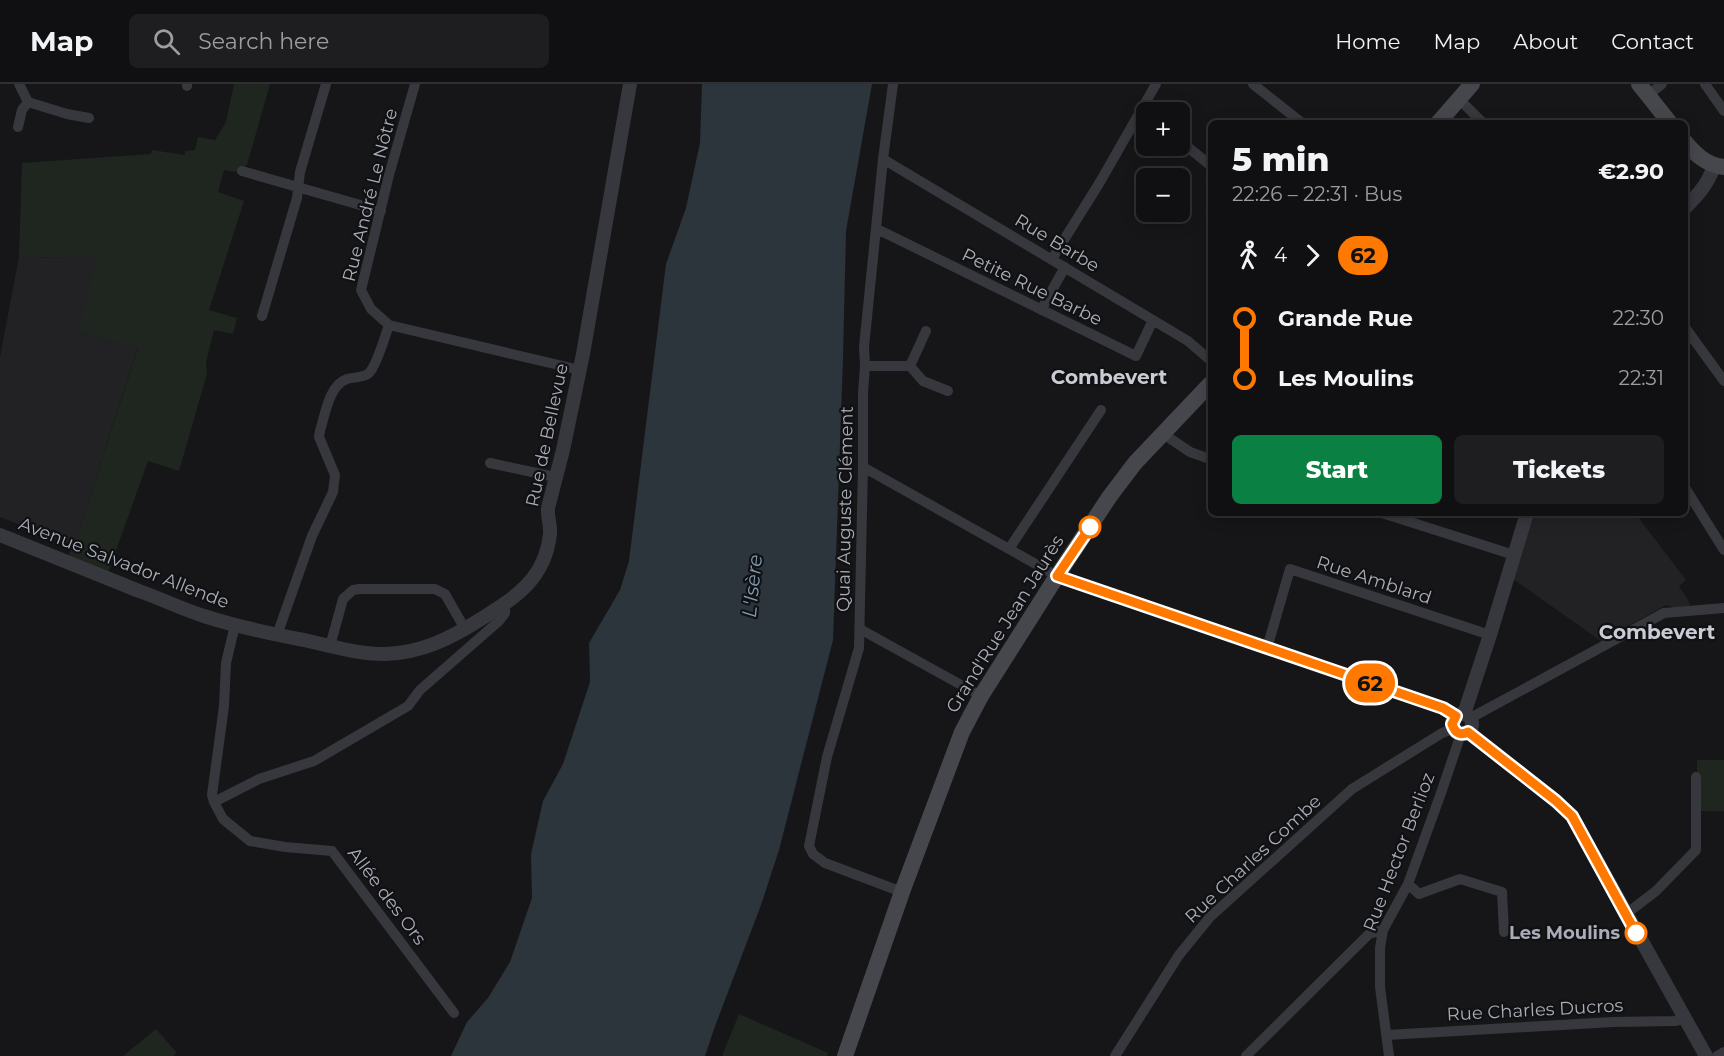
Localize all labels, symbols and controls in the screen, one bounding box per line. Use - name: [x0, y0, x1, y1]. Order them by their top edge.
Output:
- search box: [129, 14, 549, 68]
- text: Map: [30, 24, 93, 58]
- icon: search: [150, 25, 183, 58]
- text: Search here: [198, 28, 329, 55]
- text: Home: [1335, 29, 1400, 54]
- text: Map: [1433, 29, 1480, 54]
- text: About: [1513, 29, 1578, 54]
- text: Contact: [1611, 29, 1694, 54]
- map controls: [1136, 102, 1190, 222]
- button: +: [1136, 102, 1190, 156]
- street label: Rue André Le Nôtre: [338, 106, 402, 284]
- text: 5 min: [1232, 139, 1329, 179]
- text: €2.90: [1598, 158, 1664, 185]
- button: −: [1136, 168, 1190, 222]
- text: 22:26 – 22:31 · Bus: [1232, 182, 1402, 206]
- street label: Rue Barbe: [1011, 209, 1104, 277]
- icon: walk: [1232, 239, 1265, 272]
- icon: forward: [1296, 239, 1329, 272]
- text: 4: [1274, 243, 1287, 267]
- text: 62: [1350, 243, 1376, 268]
- street label: Petite Rue Barbe: [958, 244, 1106, 331]
- text: Grande Rue: [1278, 305, 1413, 332]
- text: 22:30: [1613, 306, 1664, 330]
- street label: Rue de Bellevue: [521, 361, 573, 509]
- district label: Combevert: [1051, 365, 1167, 389]
- text: Les Moulins: [1278, 365, 1414, 392]
- text: 22:31: [1619, 366, 1664, 390]
- street label: Quai Auguste Clément: [832, 406, 858, 612]
- button: Start: [1232, 435, 1442, 504]
- button: Tickets: [1454, 435, 1664, 504]
- street label: Avenue Salvador Allende: [16, 513, 232, 613]
- unlabelled marker: [1079, 516, 1101, 538]
- street label: Grand'Rue Jean Jaurès: [941, 531, 1069, 717]
- street label: Rue Amblard: [1314, 551, 1434, 609]
- water label: L'Isère: [737, 553, 767, 619]
- district label: Combevert: [1599, 620, 1715, 644]
- line badge: 62: [1343, 664, 1397, 702]
- text: 62: [1357, 671, 1383, 696]
- street label: Rue Hector Berlioz: [1359, 770, 1439, 934]
- street label: Rue Charles Combe: [1180, 790, 1326, 928]
- street label: Allée des Ors: [343, 843, 431, 949]
- place label: Les Moulins: [1509, 922, 1620, 944]
- marker: Les Moulins: [1625, 922, 1647, 944]
- street label: Rue Charles Ducros: [1446, 994, 1624, 1026]

